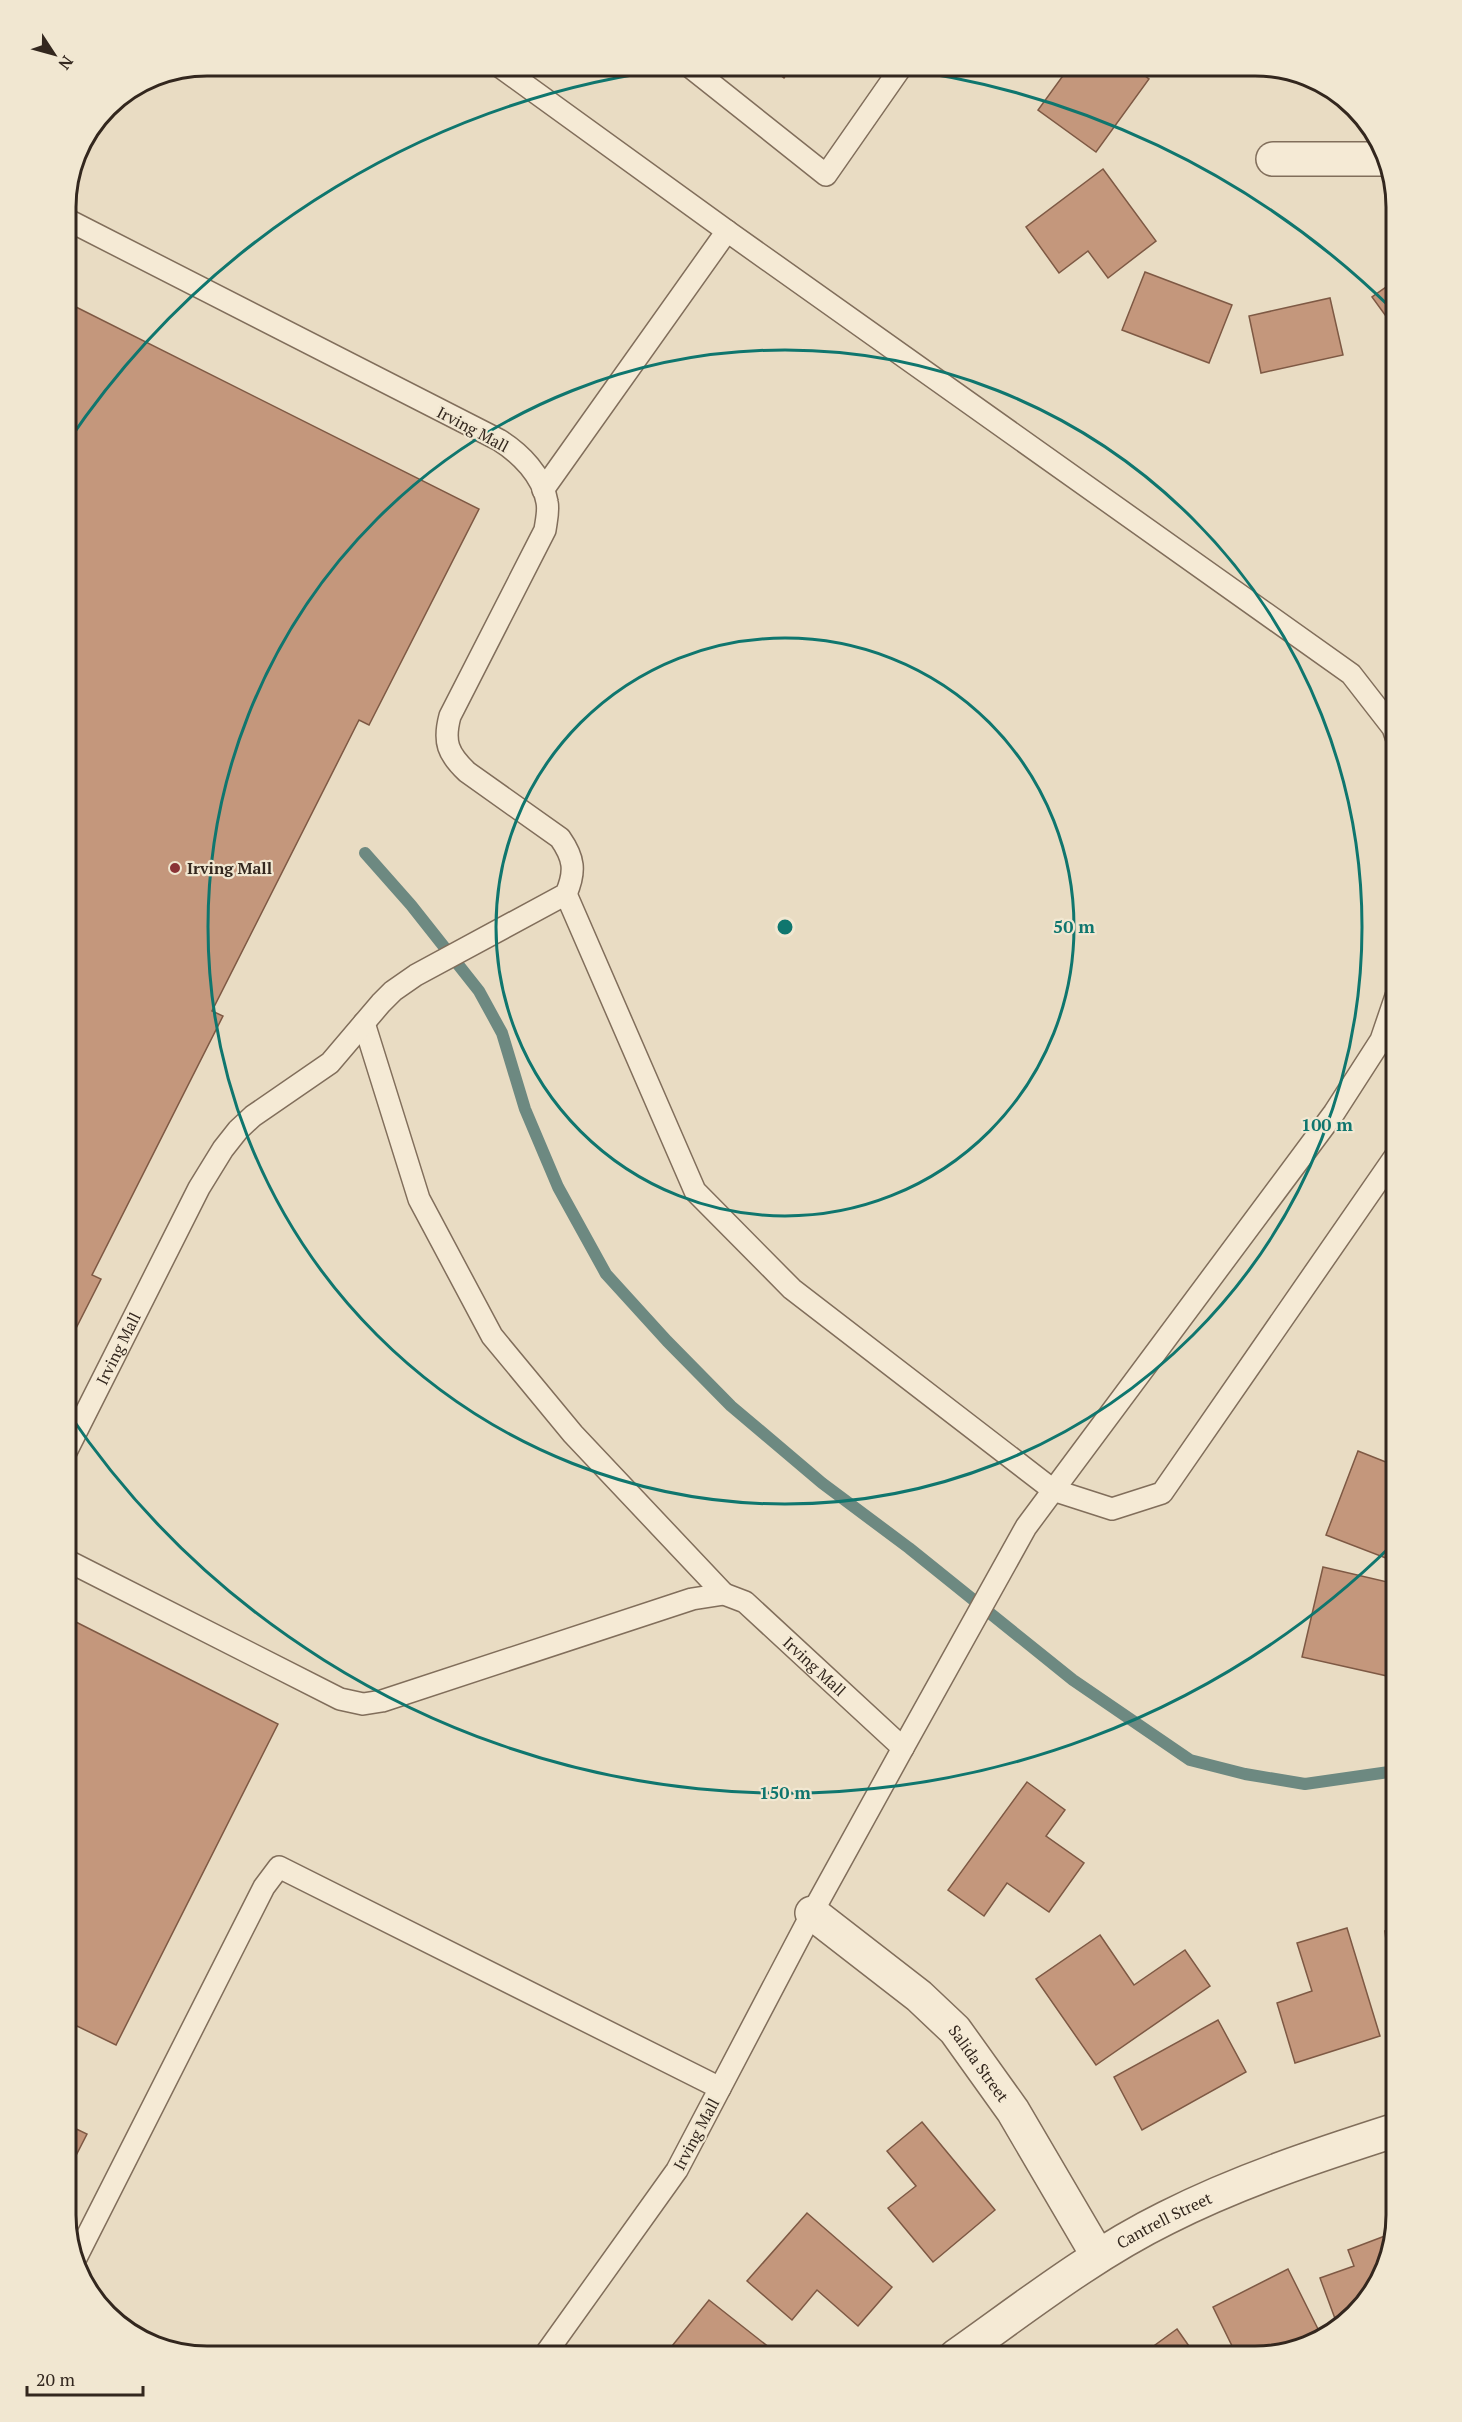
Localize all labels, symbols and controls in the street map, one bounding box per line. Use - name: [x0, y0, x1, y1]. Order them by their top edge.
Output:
- north arrow: [24, 24, 84, 84]
- text: N: [54, 51, 79, 74]
- street label: Irving Mall: [433, 401, 513, 457]
- place label: Irving Mall: [187, 857, 272, 879]
- marker: Irving Mall: [168, 861, 182, 875]
- text: 50 m: [1053, 914, 1095, 938]
- centre of rings: [775, 917, 795, 937]
- text: 100 m: [1301, 1112, 1353, 1136]
- street label: Irving Mall: [91, 1308, 146, 1388]
- street label: Irving Mall: [778, 1632, 851, 1701]
- text: 150 m: [759, 1780, 811, 1804]
- street label: Salida Street: [944, 2020, 1014, 2106]
- street label: Irving Mall: [668, 2094, 724, 2174]
- street label: Cantrell Street: [1112, 2187, 1215, 2254]
- scale bar: [27, 2359, 142, 2397]
- text: 20 m: [36, 2367, 76, 2391]

